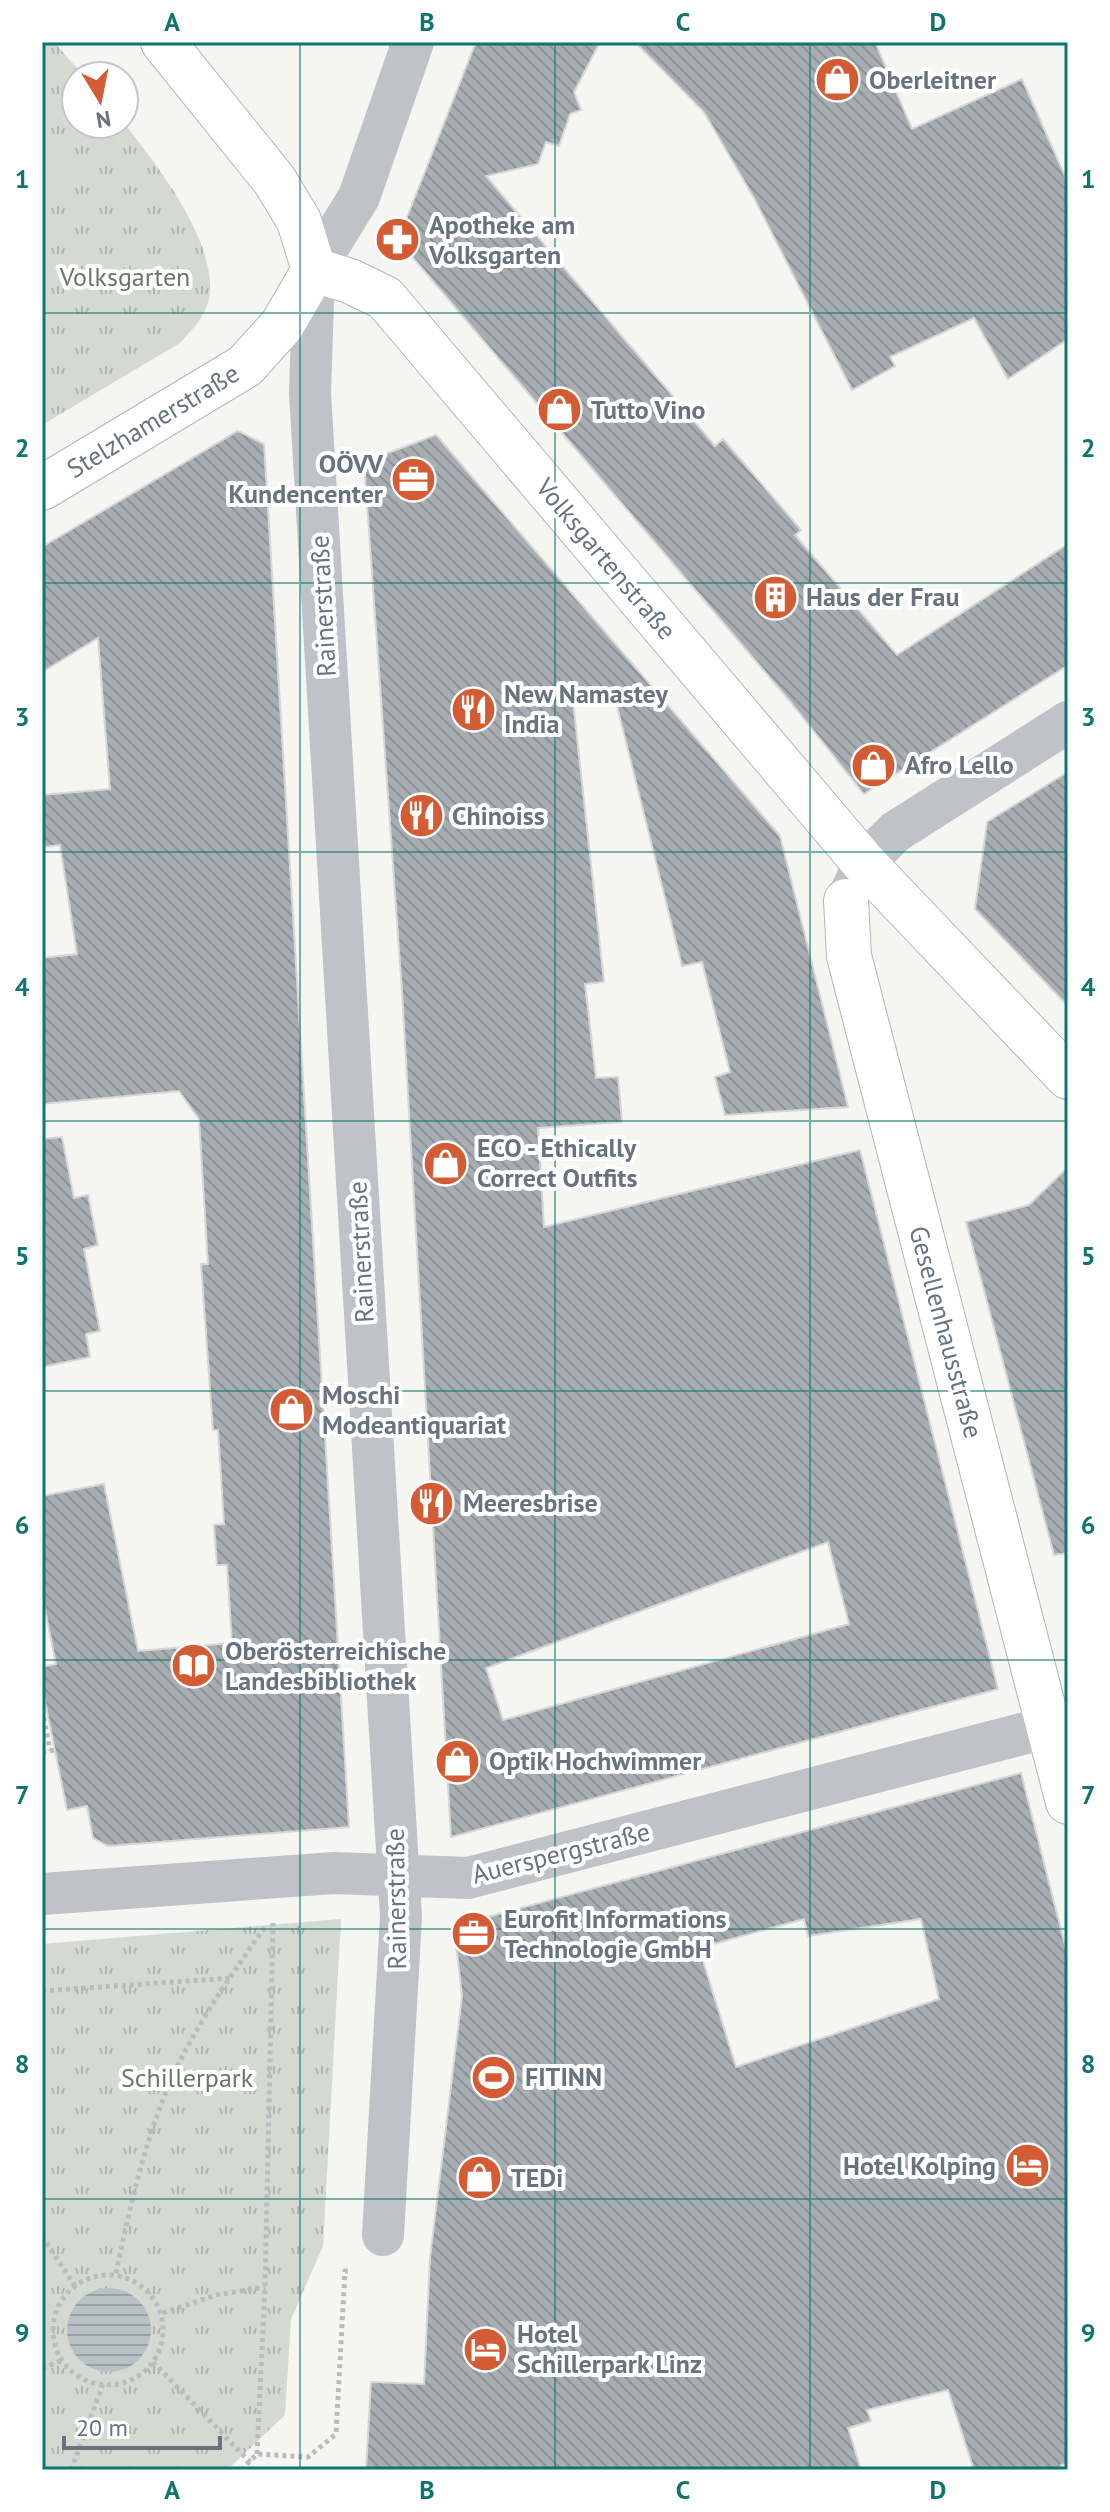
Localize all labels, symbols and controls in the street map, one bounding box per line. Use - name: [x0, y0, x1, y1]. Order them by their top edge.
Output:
- text: A: [164, 5, 180, 38]
- text: B: [419, 5, 435, 38]
- text: C: [676, 5, 690, 38]
- text: D: [930, 5, 946, 38]
- shop icon: Oberleitner: [814, 56, 862, 104]
- north arrow: [60, 60, 140, 140]
- place label: Oberleitner: [869, 63, 997, 96]
- text: N: [94, 105, 113, 135]
- text: 1: [15, 162, 29, 195]
- text: 1: [1081, 162, 1095, 195]
- place label: Apotheke am Volksgarten: [428, 208, 575, 271]
- pharmacy icon: Apotheke am Volksgarten: [374, 216, 422, 264]
- park label: Volksgarten: [59, 260, 190, 293]
- street label: Stelzhamerstraße: [61, 356, 245, 485]
- shop icon: Tutto Vino: [536, 386, 584, 434]
- place label: Tutto Vino: [591, 393, 705, 426]
- text: 2: [15, 431, 29, 464]
- text: 2: [1081, 431, 1095, 464]
- place label: OÖVV Kundencenter: [228, 447, 384, 510]
- office icon: OÖVV Kundencenter: [390, 455, 438, 503]
- street label: Volksgartenstraße: [529, 470, 684, 646]
- street label: Rainerstraße: [302, 535, 343, 678]
- building icon: Haus der Frau: [751, 573, 799, 621]
- place label: Haus der Frau: [806, 580, 960, 613]
- place label: New Namastey India: [504, 677, 668, 740]
- restaurant icon: New Namastey India: [449, 685, 497, 733]
- text: 3: [15, 700, 29, 733]
- text: 3: [1081, 700, 1095, 733]
- shop icon: Afro Lello: [850, 741, 898, 789]
- place label: Afro Lello: [905, 748, 1014, 781]
- restaurant icon: Chinoiss: [397, 792, 445, 840]
- place label: Chinoiss: [452, 799, 545, 832]
- text: 4: [15, 970, 30, 1003]
- text: 4: [1081, 970, 1096, 1003]
- place label: ECO - Ethically Correct Outfits: [477, 1131, 637, 1194]
- shop icon: ECO - Ethically Correct Outfits: [422, 1139, 470, 1187]
- street label: Rainerstraße: [340, 1181, 381, 1324]
- street label: Gesellenhausstraße: [902, 1222, 991, 1441]
- text: 5: [15, 1239, 29, 1272]
- text: 5: [1081, 1239, 1095, 1272]
- place label: Moschi Modeantiquariat: [322, 1378, 506, 1441]
- shop icon: Moschi Modeantiquariat: [267, 1386, 315, 1434]
- restaurant icon: Meeresbrise: [408, 1479, 456, 1527]
- place label: Meeresbrise: [463, 1486, 598, 1519]
- text: 6: [15, 1508, 29, 1541]
- text: 6: [1081, 1508, 1095, 1541]
- place label: Oberösterreichische Landesbibliothek: [225, 1634, 446, 1697]
- library icon: Oberösterreichische Landesbibliothek: [170, 1642, 218, 1690]
- shop icon: Optik Hochwimmer: [434, 1737, 482, 1785]
- place label: Optik Hochwimmer: [489, 1744, 702, 1777]
- text: 7: [15, 1778, 29, 1811]
- text: 7: [1081, 1778, 1095, 1811]
- street label: Auerspergstraße: [468, 1814, 653, 1891]
- street label: Rainerstraße: [378, 1828, 413, 1970]
- place label: Eurofit Informations Technologie GmbH: [504, 1902, 727, 1965]
- office icon: Eurofit Informations Technologie GmbH: [449, 1910, 497, 1958]
- text: 8: [15, 2047, 29, 2080]
- text: 8: [1081, 2047, 1095, 2080]
- sports icon: FITINN: [470, 2053, 518, 2101]
- place label: FITINN: [525, 2060, 602, 2093]
- park label: Schillerpark: [121, 2061, 254, 2094]
- hotel icon: Hotel Kolping: [1003, 2142, 1051, 2190]
- place label: Hotel Kolping: [843, 2149, 996, 2182]
- shop icon: TEDi: [456, 2154, 504, 2202]
- place label: TEDi: [511, 2161, 563, 2194]
- text: 9: [15, 2316, 29, 2349]
- text: 9: [1081, 2316, 1095, 2349]
- place label: Hotel Schillerpark Linz: [517, 2317, 702, 2380]
- hotel icon: Hotel Schillerpark Linz: [462, 2325, 510, 2373]
- scale bar: [64, 2400, 220, 2450]
- text: 20 m: [76, 2412, 128, 2443]
- text: A: [164, 2473, 180, 2506]
- text: B: [419, 2473, 435, 2506]
- text: C: [676, 2473, 690, 2506]
- text: D: [930, 2473, 946, 2506]

